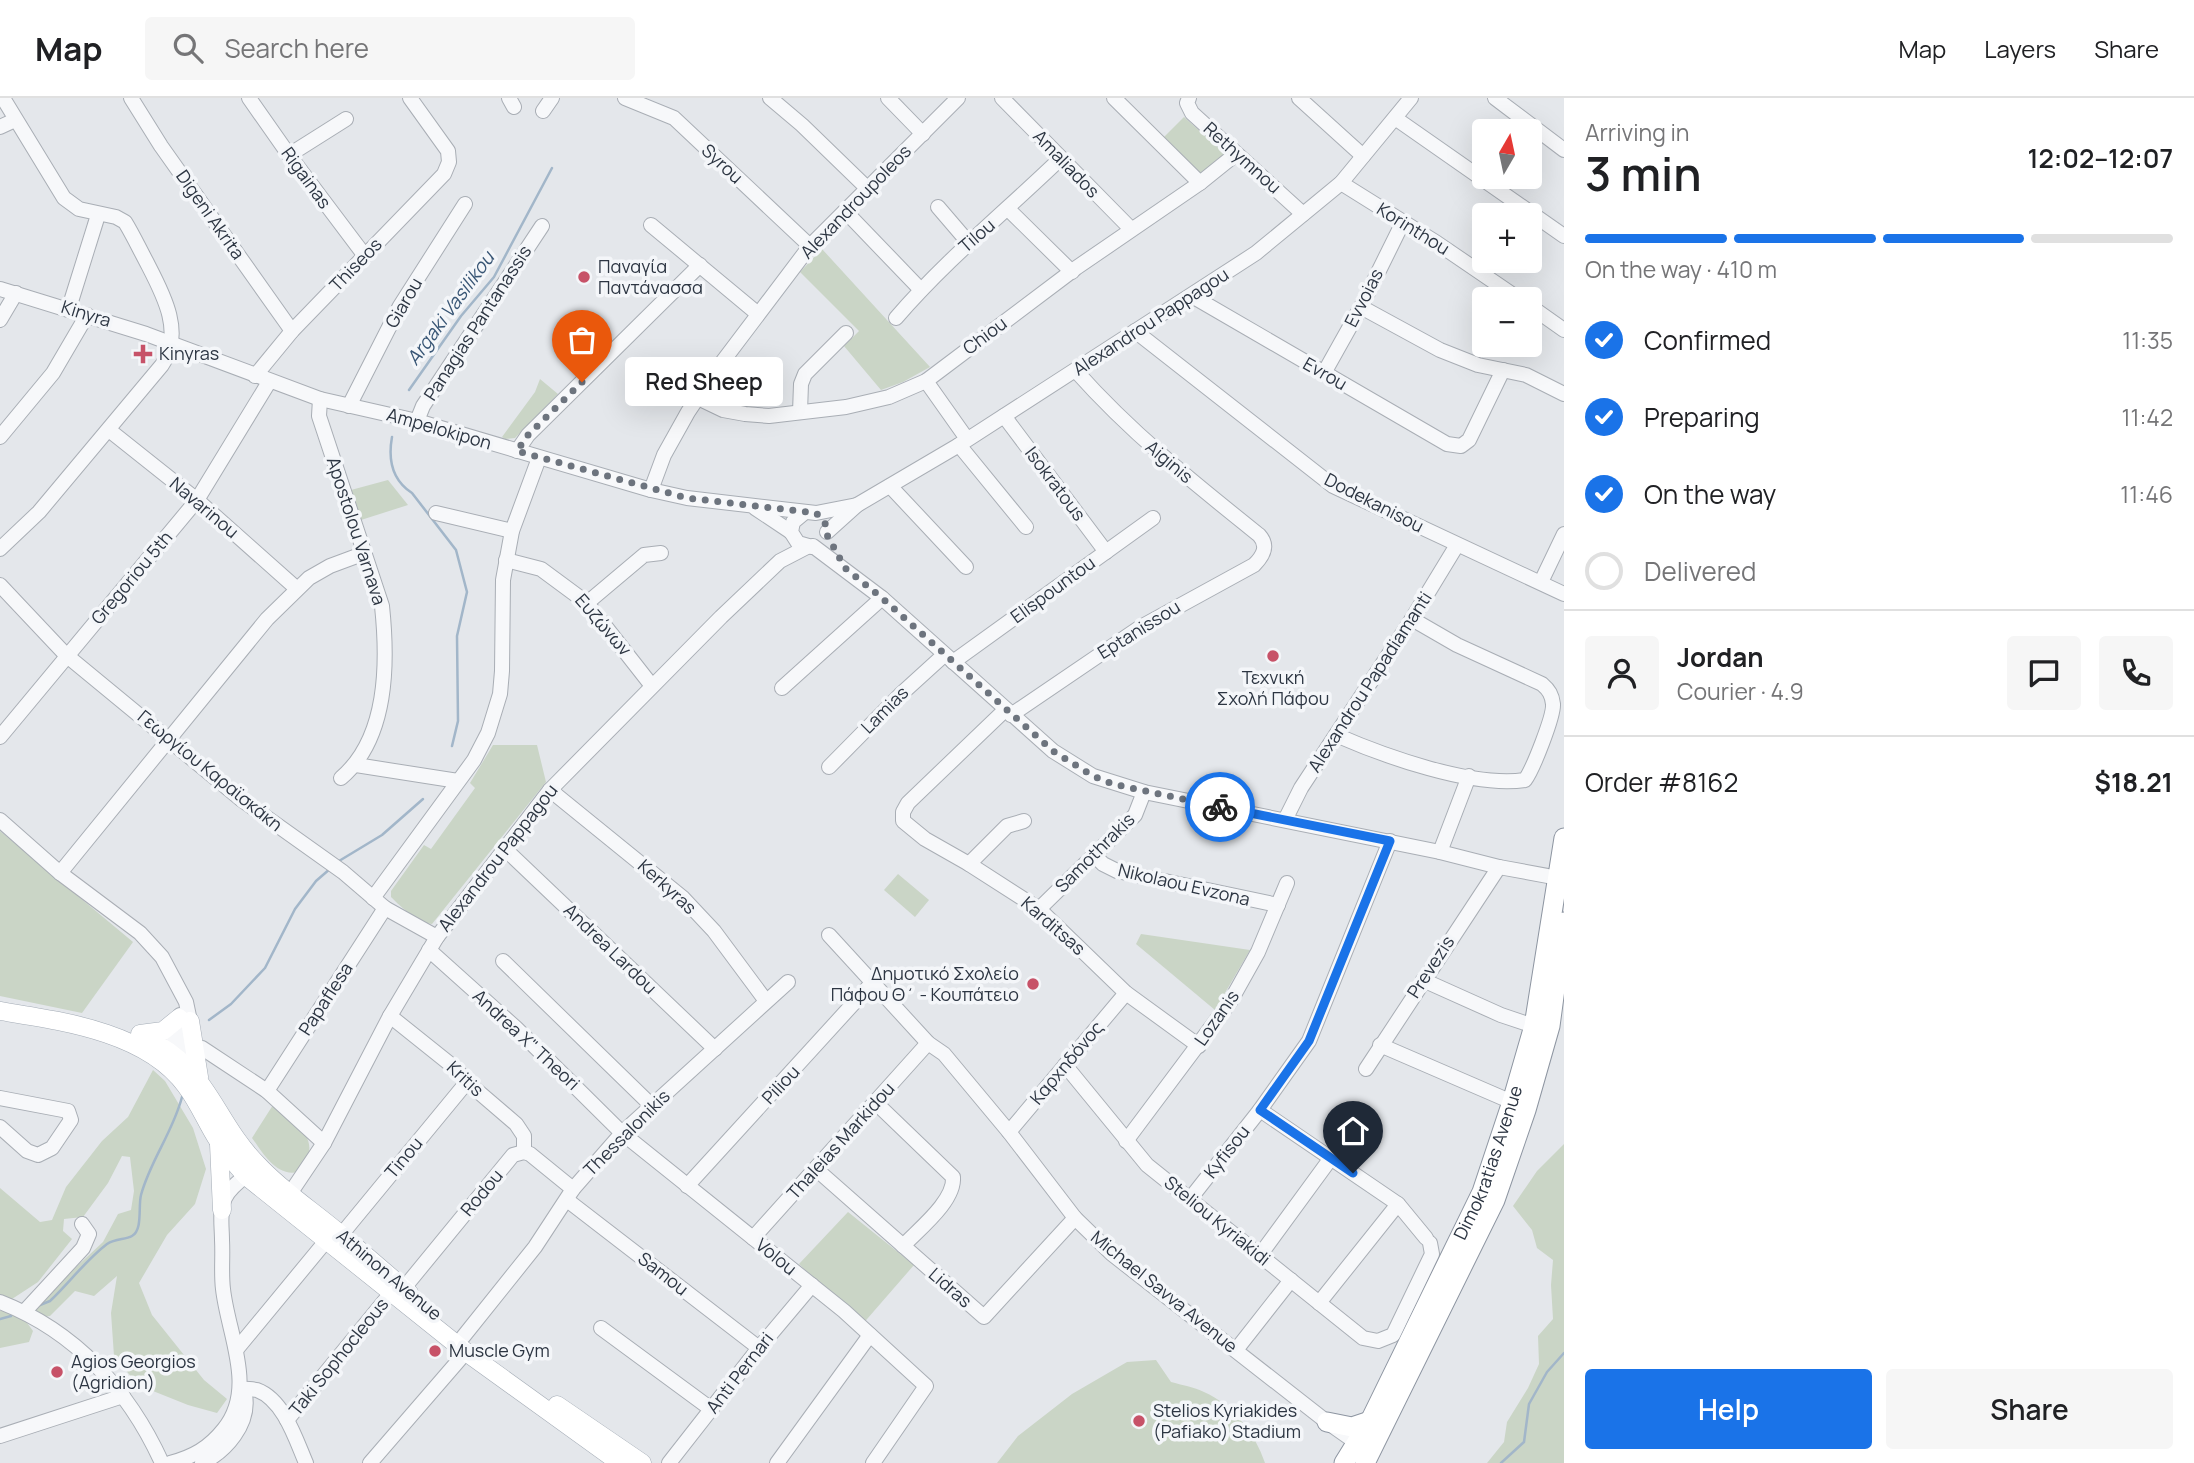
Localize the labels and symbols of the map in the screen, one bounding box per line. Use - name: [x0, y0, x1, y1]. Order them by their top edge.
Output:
- street label: Rethymnou: [1199, 116, 1287, 198]
- north arrow: [1472, 119, 1542, 189]
- street label: Amaliados: [1028, 124, 1105, 202]
- street label: Syrou: [697, 138, 748, 188]
- street label: Alexandroupoleos: [795, 139, 916, 264]
- street label: Rigainas: [276, 142, 337, 213]
- street label: Digeni Akrita: [171, 165, 250, 264]
- street label: Korinthou: [1373, 196, 1454, 260]
- street label: Tilou: [953, 213, 999, 258]
- street label: Thiseos: [324, 232, 387, 296]
- street label: Panagias Pantanassis: [418, 240, 536, 405]
- water label: Argaki Vasilikou: [400, 245, 501, 370]
- place label: Παναγία Παντάνασσα: [598, 254, 703, 299]
- street label: Alexandrou Pappagou: [1068, 262, 1233, 381]
- street label: Evvoias: [1338, 264, 1388, 331]
- marker: Παναγία Παντάνασσα: [576, 269, 592, 285]
- street label: Giarou: [379, 273, 427, 332]
- street label: Kinyra: [58, 294, 114, 332]
- pin: [552, 310, 612, 382]
- street label: Chiou: [958, 311, 1011, 360]
- place label: Kinyras: [159, 341, 219, 365]
- marker: Kinyras: [133, 344, 153, 364]
- street label: Evrou: [1299, 351, 1352, 395]
- callout: Red Sheep: [624, 358, 782, 406]
- street label: Ampelokipon: [384, 402, 494, 454]
- street label: Aiginis: [1141, 434, 1198, 488]
- street label: Isokratous: [1020, 441, 1092, 525]
- street label: Apostolou Varnava: [322, 454, 392, 608]
- street label: Dodekanisou: [1321, 467, 1428, 537]
- street label: Navarinou: [165, 471, 244, 543]
- street label: Gregoriou 5th: [85, 526, 177, 629]
- street label: Elispountou: [1005, 550, 1100, 628]
- street label: Alexandrou Papadiamanti: [1302, 587, 1437, 776]
- street label: Ευζώνων: [570, 588, 637, 660]
- street label: Eptanissou: [1093, 594, 1184, 664]
- marker: Τεχνική Σχολή Πάφου: [1265, 648, 1281, 664]
- place label: Τεχνική Σχολή Πάφου: [1217, 665, 1329, 710]
- street label: Lamias: [855, 680, 913, 738]
- street label: Γεωργίου Καραϊσκάκη: [133, 704, 288, 836]
- courier: [1185, 772, 1255, 842]
- street label: Alexandrou Pappagou: [432, 779, 562, 936]
- street label: Samothrakis: [1049, 807, 1139, 897]
- street label: Kerkyras: [633, 854, 702, 919]
- street label: Nikolaou Evzona: [1116, 857, 1253, 911]
- street label: Karditsas: [1016, 891, 1091, 960]
- street label: Andrea Lardou: [559, 898, 662, 999]
- street label: Prevezis: [1401, 931, 1459, 1002]
- street label: Papaflesa: [293, 957, 358, 1040]
- place label: Δημοτικό Σχολείο Πάφου Θ΄ - Κουπάτειο: [831, 961, 1019, 1006]
- marker: Δημοτικό Σχολείο Πάφου Θ΄ - Κουπάτειο: [1025, 976, 1041, 992]
- street label: Andrea X" Theori: [468, 983, 585, 1095]
- street label: Lozanis: [1188, 985, 1244, 1050]
- street label: Καρχηδόνος: [1024, 1016, 1108, 1109]
- street label: Kritis: [442, 1055, 489, 1101]
- street label: Piliou: [756, 1060, 804, 1109]
- street label: Thaleias Markidou: [781, 1077, 899, 1204]
- street label: Dimokratias Avenue: [1447, 1083, 1527, 1244]
- street label: Thessalonikis: [578, 1084, 675, 1181]
- pin: [1323, 1101, 1383, 1173]
- street label: Kyfisou: [1198, 1120, 1254, 1183]
- street label: Tinou: [379, 1132, 428, 1183]
- street label: Rodou: [455, 1164, 508, 1221]
- street label: Steliou Kyriakidi: [1160, 1170, 1276, 1270]
- street label: Athinon Avenue: [332, 1223, 447, 1325]
- street label: Michael Savva Avenue: [1086, 1225, 1243, 1358]
- street label: Volou: [751, 1232, 802, 1280]
- street label: Samou: [634, 1246, 694, 1300]
- street label: Lidras: [924, 1262, 977, 1313]
- street label: Taki Sophocleous: [283, 1292, 393, 1420]
- street label: Anti Pernari: [700, 1327, 778, 1418]
- place label: Muscle Gym: [449, 1338, 550, 1362]
- marker: Muscle Gym: [427, 1343, 443, 1359]
- place label: Agios Georgios (Agridion): [71, 1349, 196, 1394]
- marker: Agios Georgios (Agridion): [49, 1364, 65, 1380]
- place label: Stelios Kyriakides (Pafiako) Stadium: [1153, 1398, 1301, 1443]
- marker: Stelios Kyriakides (Pafiako) Stadium: [1131, 1413, 1147, 1429]

